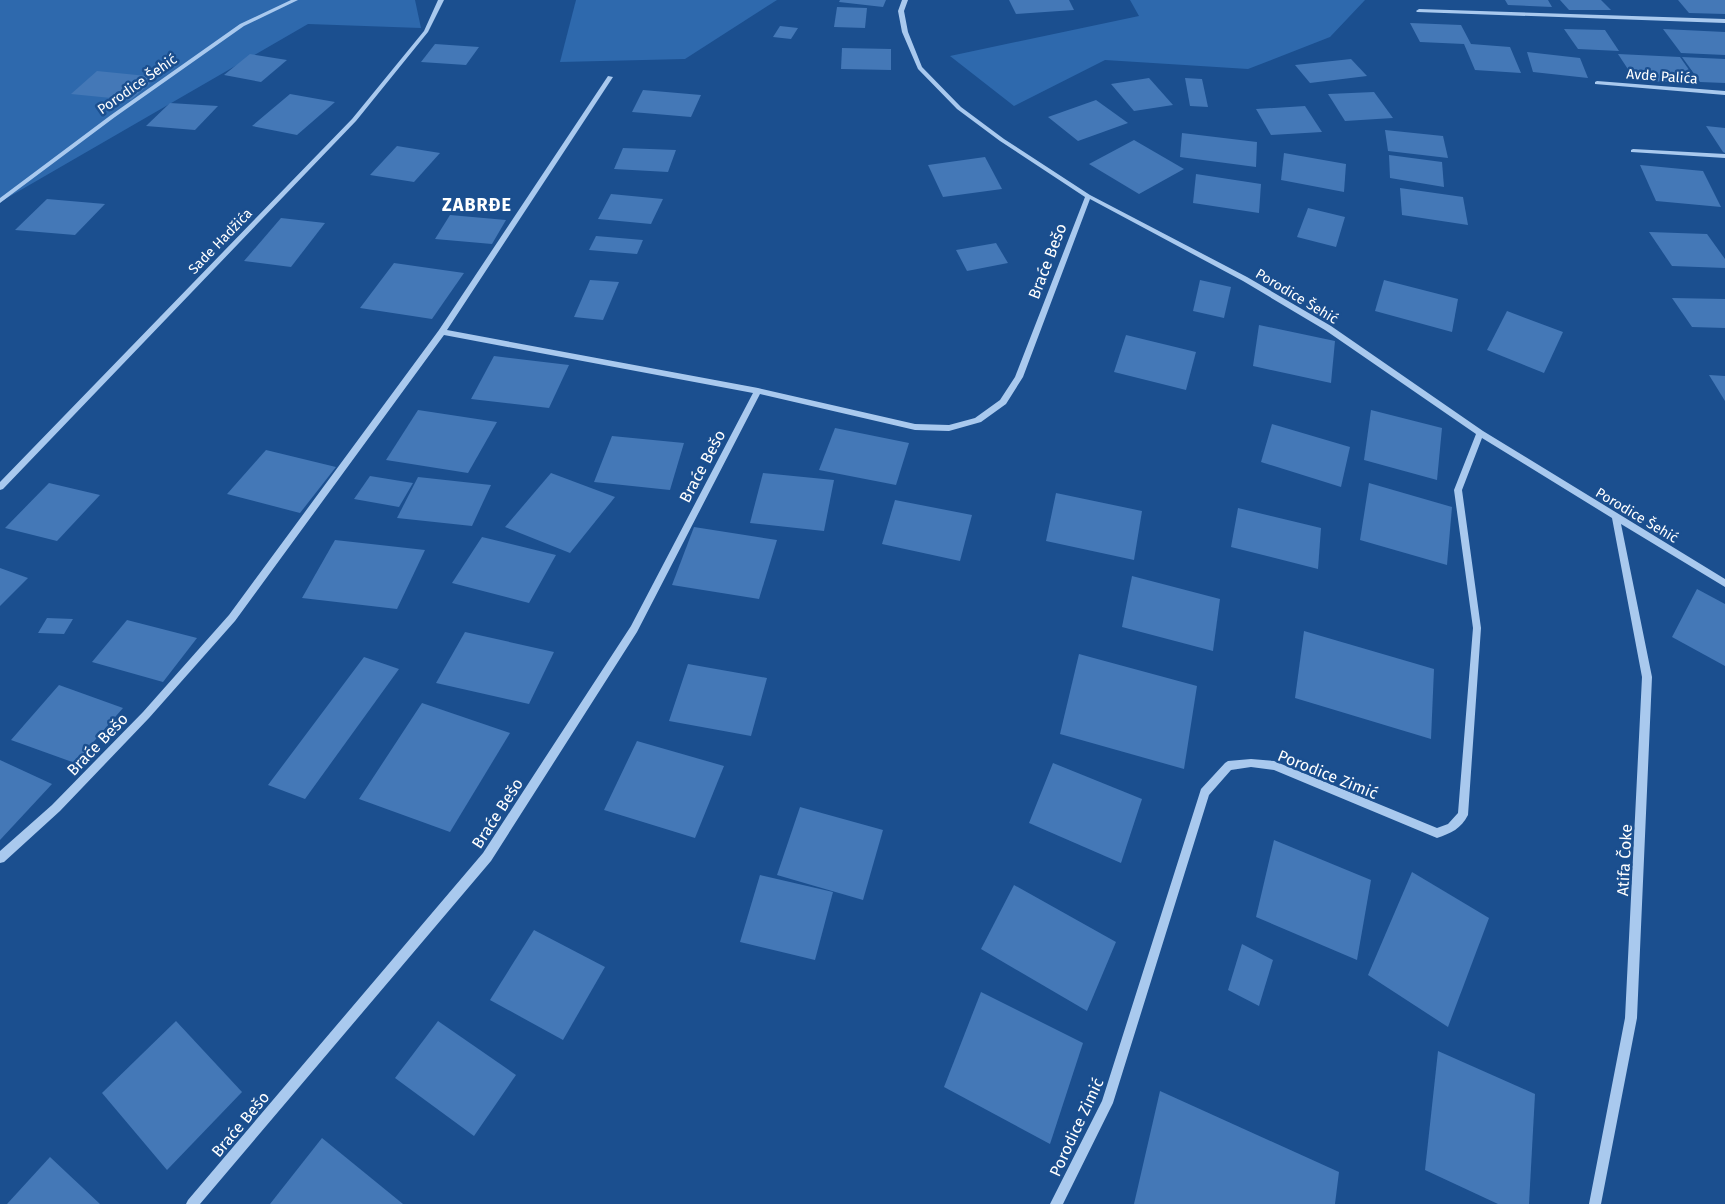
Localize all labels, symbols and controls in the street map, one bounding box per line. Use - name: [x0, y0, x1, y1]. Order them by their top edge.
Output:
- street label: Porodice Šehić: [94, 50, 181, 118]
- street label: Avde Palića: [1626, 66, 1698, 87]
- district label: ZABRĐE: [442, 194, 512, 216]
- street label: Sade Hadžića: [185, 205, 256, 278]
- street label: Braće Bešo: [1024, 221, 1071, 302]
- street label: Porodice Šehić: [1252, 264, 1342, 328]
- street label: Braće Bešo: [675, 427, 730, 506]
- street label: Porodice Šehić: [1592, 483, 1682, 547]
- street label: Braće Bešo: [63, 709, 132, 780]
- street label: Porodice Zimić: [1275, 746, 1381, 803]
- street label: Braće Bešo: [468, 775, 527, 852]
- street label: Atifa Čoke: [1612, 823, 1636, 897]
- street label: Porodice Zimić: [1045, 1075, 1108, 1179]
- street label: Braće Bešo: [208, 1088, 273, 1161]

